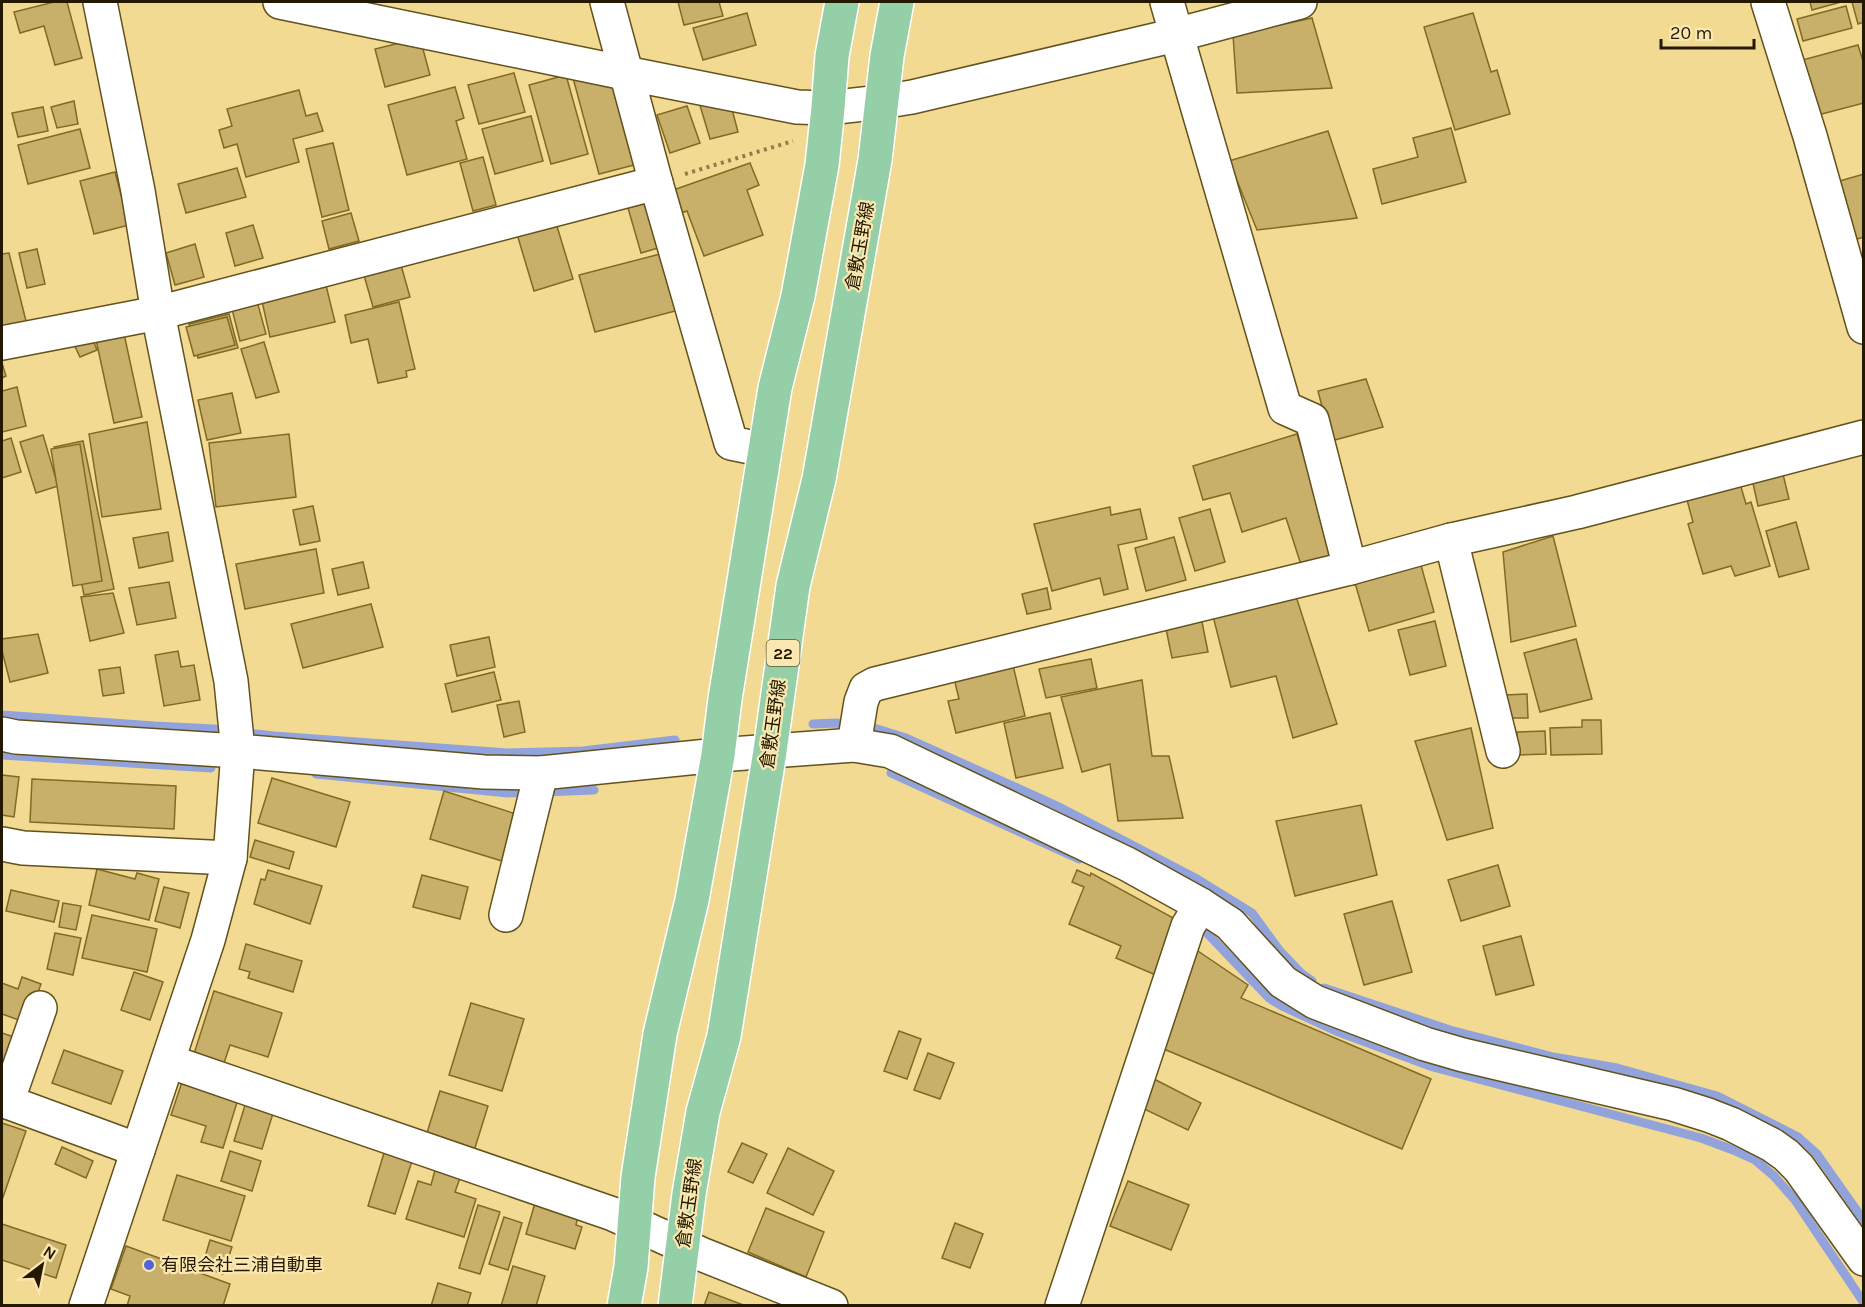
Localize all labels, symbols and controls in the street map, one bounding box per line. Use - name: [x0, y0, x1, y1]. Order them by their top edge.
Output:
- scale bar: [1661, 12, 1754, 50]
- text: 20 m: [1670, 22, 1712, 44]
- street label: 倉敷玉野線: [841, 200, 879, 292]
- road number: 22: [766, 640, 800, 666]
- street label: 倉敷玉野線: [756, 678, 790, 770]
- street label: 倉敷玉野線: [672, 1157, 706, 1249]
- north arrow: [12, 1235, 72, 1295]
- text: N: [40, 1242, 60, 1264]
- place label: 有限会社三浦自動車: [161, 1254, 323, 1276]
- marker: 有限会社三浦自動車: [142, 1258, 156, 1272]

